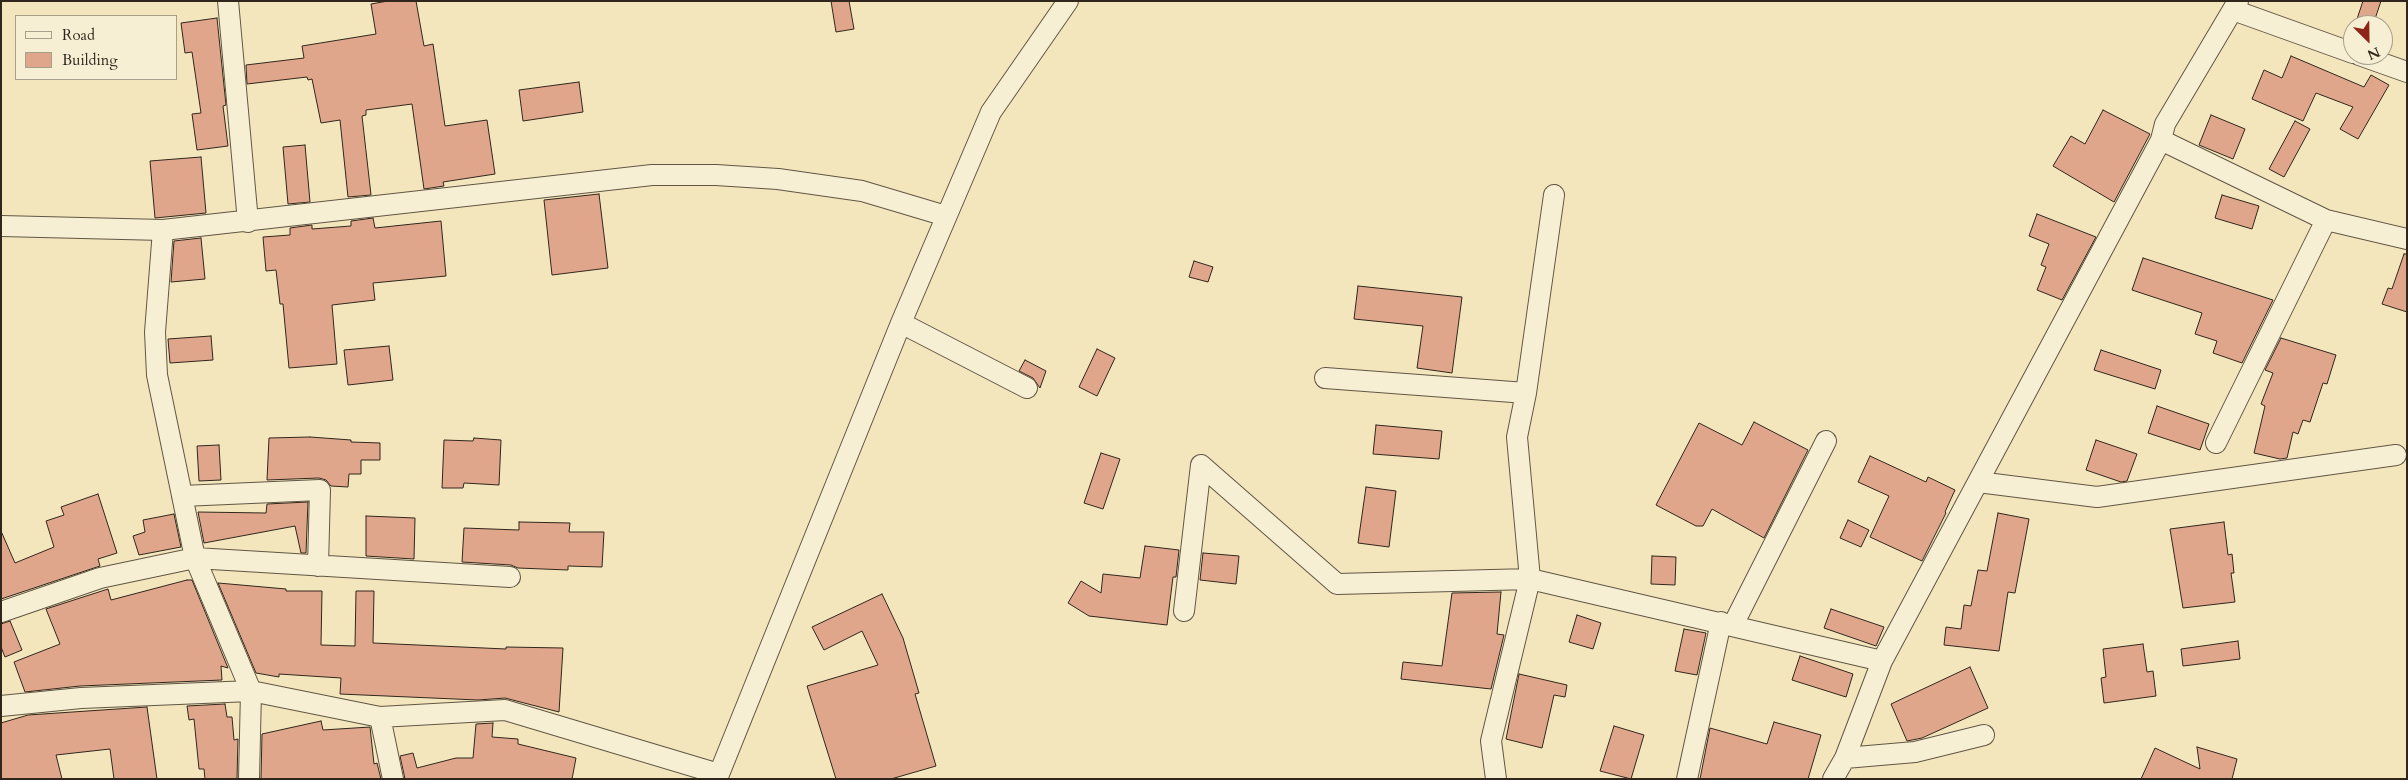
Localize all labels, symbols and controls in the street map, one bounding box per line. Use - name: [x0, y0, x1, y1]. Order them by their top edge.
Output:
- legend: [15, 15, 178, 80]
- north arrow: [2343, 15, 2393, 65]
- text: Road: [62, 25, 95, 45]
- text: N: [2364, 42, 2383, 64]
- text: Building: [62, 50, 118, 70]

